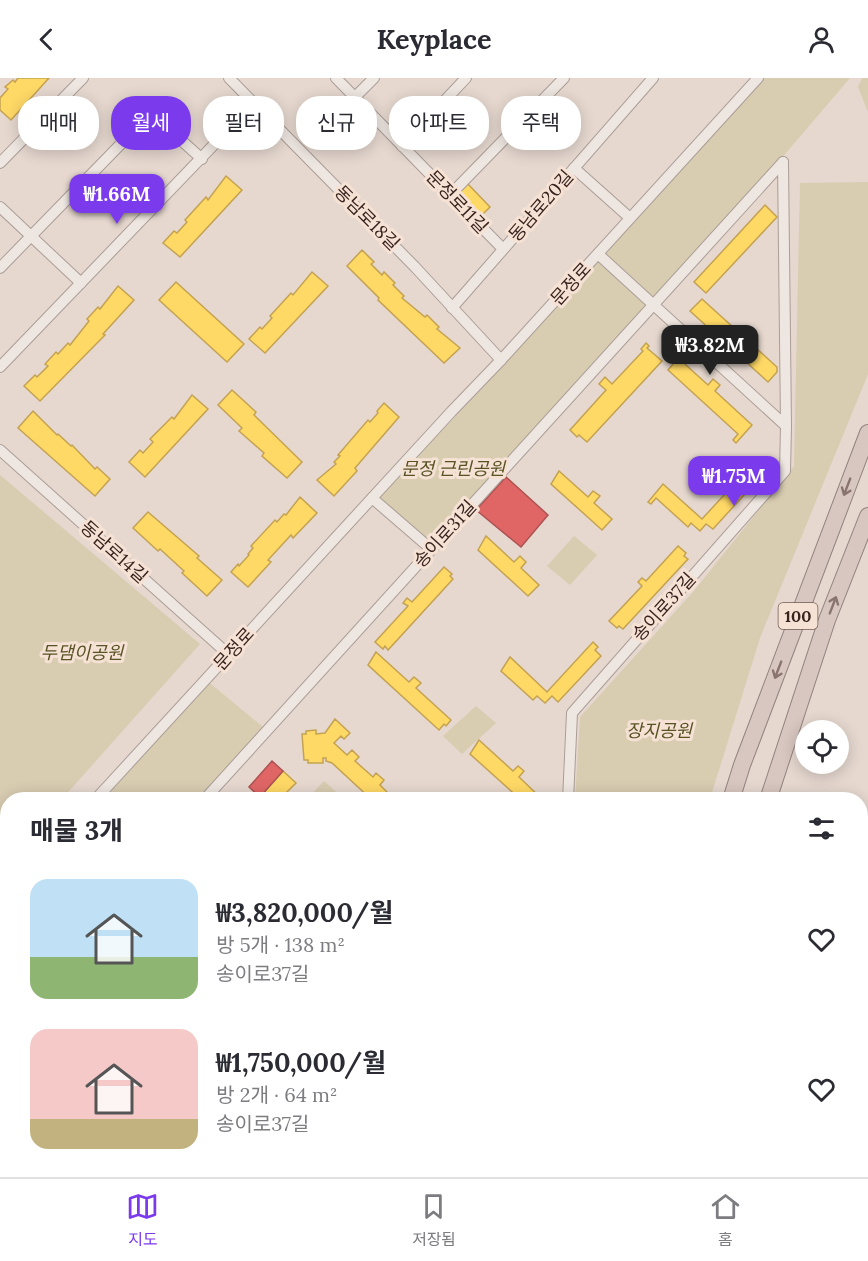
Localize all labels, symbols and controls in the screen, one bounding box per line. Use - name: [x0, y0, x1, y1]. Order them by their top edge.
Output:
- text: Keyplace: [377, 22, 492, 56]
- icon: back: [30, 23, 63, 56]
- icon: person: [805, 23, 838, 56]
- chip: 매매: [18, 96, 99, 150]
- chip: 월세: [111, 96, 191, 150]
- chip: 필터: [203, 96, 284, 150]
- chip: 신규: [296, 96, 377, 150]
- chip: 아파트: [389, 96, 489, 150]
- chip: 주택: [501, 96, 581, 150]
- street label: 문정로11길: [422, 165, 493, 238]
- street label: 동남로20길: [503, 165, 578, 246]
- pin: ₩1.66M: [68, 174, 166, 225]
- street label: 동남로18길: [330, 180, 405, 255]
- text: ₩1.66M: [83, 181, 151, 206]
- street label: 문정로: [545, 258, 596, 310]
- pin: ₩3.82M: [661, 325, 759, 376]
- text: ₩3.82M: [675, 332, 745, 357]
- pin: ₩1.75M: [685, 456, 783, 507]
- park label: 문정 근린공원: [401, 457, 506, 480]
- text: ₩1.75M: [702, 463, 766, 488]
- one-way arrow: [841, 478, 852, 496]
- street label: 송이로31길: [408, 495, 481, 572]
- street label: 동남로14길: [76, 515, 153, 588]
- street label: 송이로37길: [627, 568, 700, 646]
- one-way arrow: [828, 596, 839, 615]
- road number: 100: [778, 603, 818, 629]
- street label: 문정로: [208, 623, 259, 675]
- park label: 두댐이공원: [41, 641, 125, 664]
- one-way arrow: [772, 660, 783, 679]
- park label: 장지공원: [626, 719, 694, 742]
- map controls: [795, 720, 849, 774]
- button: locate: [795, 720, 849, 774]
- icon: filters: [805, 812, 838, 845]
- text: 매물 3개: [30, 814, 123, 847]
- text: ₩3,820,000/월: [216, 896, 393, 929]
- icon: home: [78, 903, 150, 975]
- icon: heart: [805, 923, 838, 956]
- text: 방 5개 · 138 m²: [216, 932, 345, 957]
- text: 송이로37길: [216, 961, 309, 986]
- text: ₩1,750,000/월: [216, 1046, 386, 1079]
- icon: home: [78, 1053, 150, 1125]
- icon: heart: [805, 1073, 838, 1106]
- text: 방 2개 · 64 m²: [216, 1082, 338, 1107]
- text: 송이로37길: [216, 1111, 309, 1136]
- tab: 지도: [126, 1190, 159, 1250]
- tab: 저장됨: [412, 1190, 456, 1250]
- tab: 홈: [709, 1190, 742, 1250]

